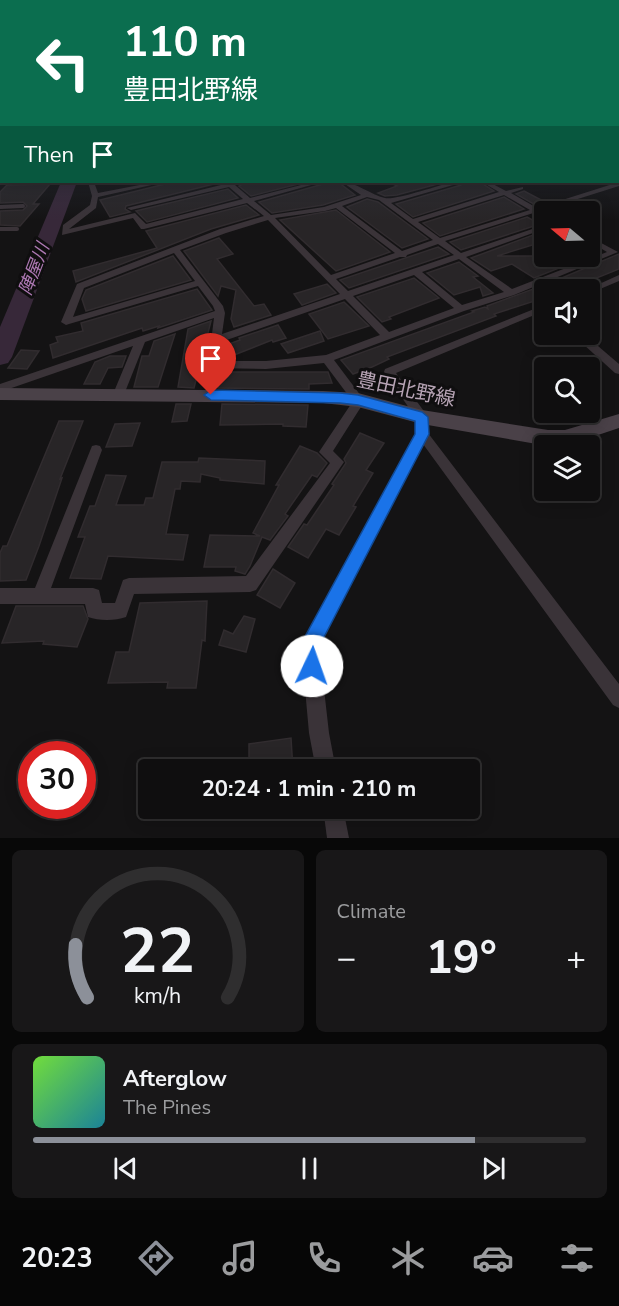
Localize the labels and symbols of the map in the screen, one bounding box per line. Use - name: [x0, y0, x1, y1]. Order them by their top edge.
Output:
- north arrow: [534, 201, 600, 267]
- water label: 陣屋川: [13, 238, 56, 299]
- pin: [185, 333, 236, 395]
- street label: 豊田北野線: [354, 366, 458, 413]
- position arrow: [280, 634, 344, 698]
- speed limit sign: 30: [18, 741, 96, 819]

